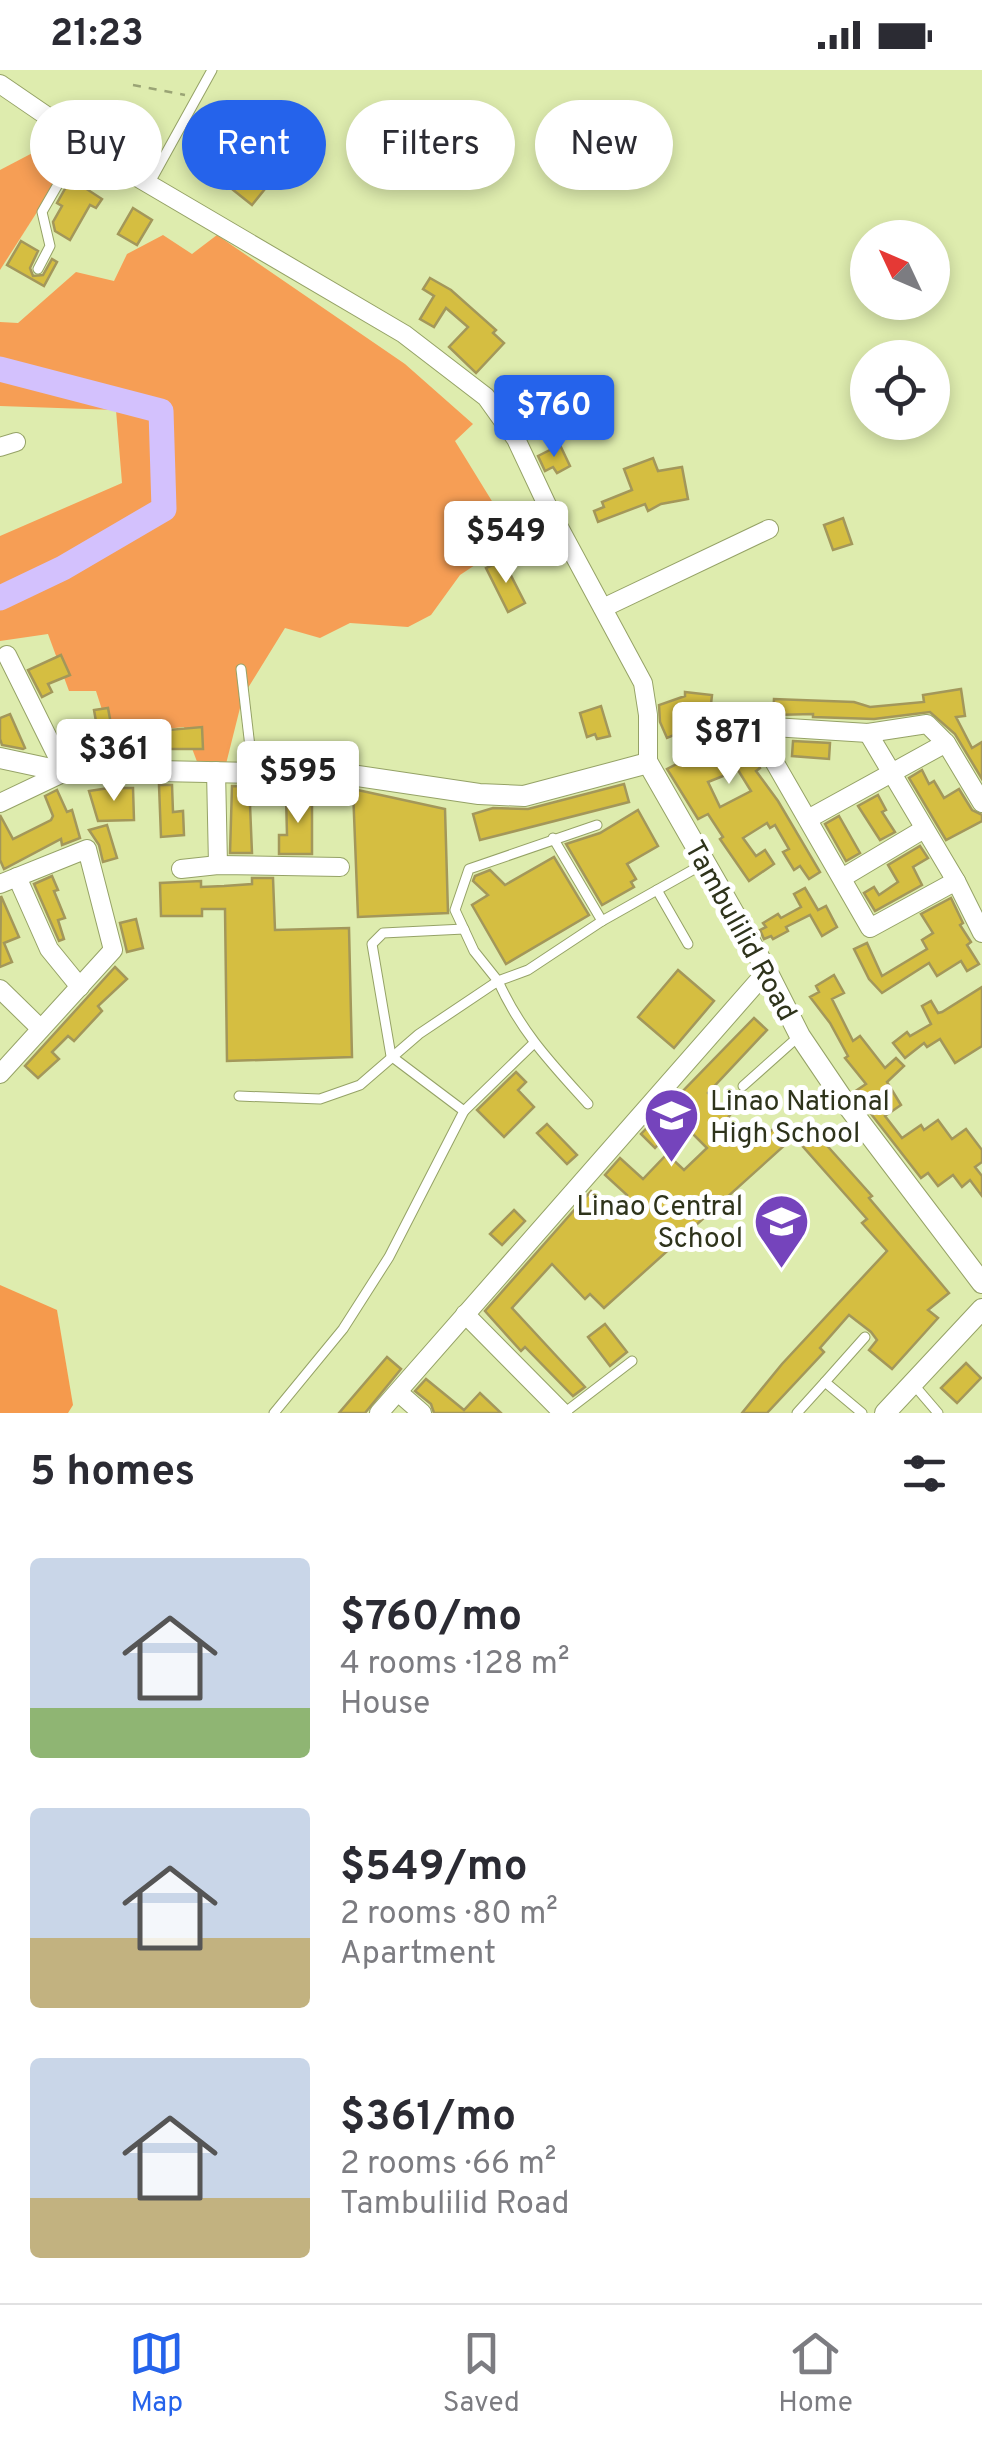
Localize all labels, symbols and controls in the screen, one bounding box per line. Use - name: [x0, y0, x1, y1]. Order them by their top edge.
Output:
- text: 21:23: [50, 11, 144, 60]
- chip: Buy: [30, 100, 162, 190]
- chip: Rent: [182, 100, 326, 190]
- chip: Filters: [346, 100, 515, 190]
- chip: New: [535, 100, 673, 190]
- north arrow: [850, 220, 950, 320]
- map controls: [850, 220, 950, 440]
- button: locate: [850, 340, 950, 440]
- pin: $760: [495, 375, 613, 460]
- text: $760: [516, 387, 592, 427]
- pin: $549: [447, 501, 565, 586]
- text: $549: [466, 513, 546, 553]
- pin: $871: [670, 702, 788, 787]
- text: $871: [694, 714, 764, 754]
- pin: $361: [55, 719, 173, 804]
- text: $361: [79, 731, 149, 771]
- pin: $595: [239, 741, 357, 826]
- text: $595: [259, 753, 337, 793]
- street label: Tambulilid Road: [675, 835, 804, 1028]
- place label: Linao National High School: [710, 1085, 890, 1153]
- school or university icon: Linao National High School: [641, 1086, 701, 1165]
- place label: Linao Central School: [576, 1190, 743, 1258]
- school or university icon: Linao Central School: [752, 1191, 812, 1270]
- icon: filters: [897, 1446, 952, 1501]
- text: 5 homes: [30, 1447, 195, 1500]
- text: $760/mo: [340, 1592, 522, 1645]
- icon: home: [110, 1598, 230, 1718]
- text: 4 rooms · 128 m²: [340, 1645, 570, 1685]
- text: House: [340, 1685, 430, 1725]
- text: $549/mo: [340, 1842, 528, 1895]
- icon: home: [110, 1848, 230, 1968]
- text: 2 rooms · 80 m²: [340, 1895, 558, 1935]
- text: Apartment: [340, 1935, 496, 1975]
- text: $361/mo: [340, 2092, 516, 2145]
- icon: home: [110, 2098, 230, 2218]
- text: 2 rooms · 66 m²: [340, 2145, 556, 2185]
- text: Tambulilid Road: [340, 2185, 570, 2225]
- tab: Map: [129, 2326, 184, 2422]
- tab: Saved: [443, 2326, 520, 2422]
- tab: Home: [778, 2326, 853, 2422]

